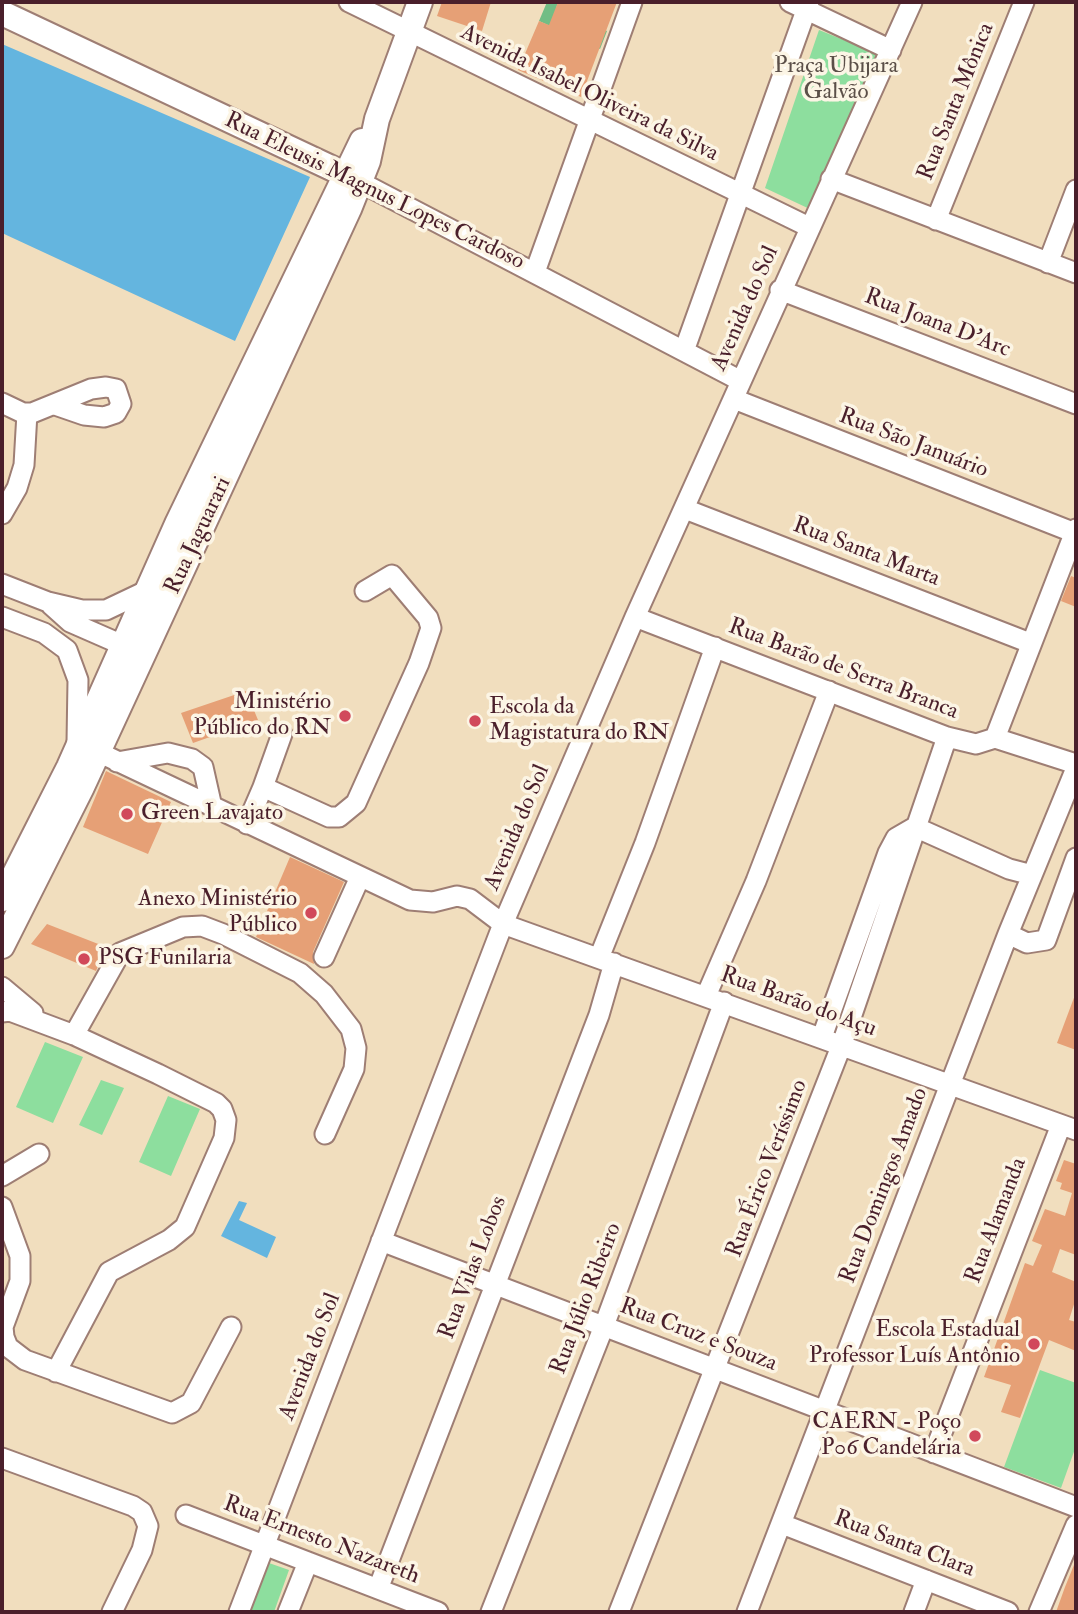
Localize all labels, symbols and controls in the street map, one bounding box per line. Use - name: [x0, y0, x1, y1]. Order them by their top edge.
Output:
- street label: Avenida Isabel Oliveira da Silva: [456, 19, 722, 169]
- street label: Rua Santa Mônica: [913, 19, 1001, 185]
- park label: Praça Ubijara Galvão: [774, 53, 898, 107]
- street label: Rua Eleusis Magnus Lopes Cardoso: [220, 107, 528, 277]
- street label: Avenida do Sol: [706, 242, 786, 376]
- street label: Rua Joana D'Arc: [860, 284, 1014, 364]
- street label: Rua São Januário: [835, 403, 991, 485]
- street label: Rua Jaguarari: [160, 473, 238, 599]
- street label: Rua Santa Marta: [789, 512, 943, 594]
- street label: Rua Barão de Serra Branca: [724, 613, 962, 727]
- place label: Ministério Público do RN: [193, 689, 331, 743]
- place label: Escola da Magistatura do RN: [489, 694, 669, 748]
- marker: Ministério Público do RN: [337, 708, 353, 724]
- marker: Escola da Magistatura do RN: [467, 713, 483, 729]
- street label: Avenida do Sol: [479, 761, 557, 895]
- place label: Green Lavajato: [141, 800, 283, 828]
- marker: Green Lavajato: [119, 806, 135, 822]
- place label: Anexo Ministério Público: [138, 886, 297, 940]
- marker: Anexo Ministério Público: [303, 905, 319, 921]
- place label: PSG Funilaria: [98, 945, 232, 973]
- marker: PSG Funilaria: [76, 951, 92, 967]
- street label: Rua Barão do Açu: [716, 962, 880, 1044]
- street label: Rua Érico Veríssimo: [721, 1076, 815, 1262]
- street label: Rua Domingos Amado: [835, 1084, 935, 1288]
- street label: Rua Alamanda: [960, 1154, 1034, 1288]
- street label: Rua Vilas Lobos: [434, 1193, 514, 1343]
- street label: Rua Júlio Ribeiro: [545, 1219, 629, 1379]
- street label: Avenida do Sol: [274, 1290, 348, 1424]
- street label: Rua Cruz e Souza: [615, 1293, 781, 1379]
- place label: Escola Estadual Professor Luís Antônio: [809, 1317, 1020, 1371]
- marker: Escola Estadual Professor Luís Antônio: [1026, 1336, 1042, 1352]
- place label: CAERN - Poço P06 Candelária: [812, 1409, 961, 1463]
- marker: CAERN - Poço P06 Candelária: [967, 1428, 983, 1444]
- street label: Rua Ernesto Nazareth: [219, 1491, 423, 1591]
- street label: Rua Santa Clara: [830, 1506, 978, 1584]

